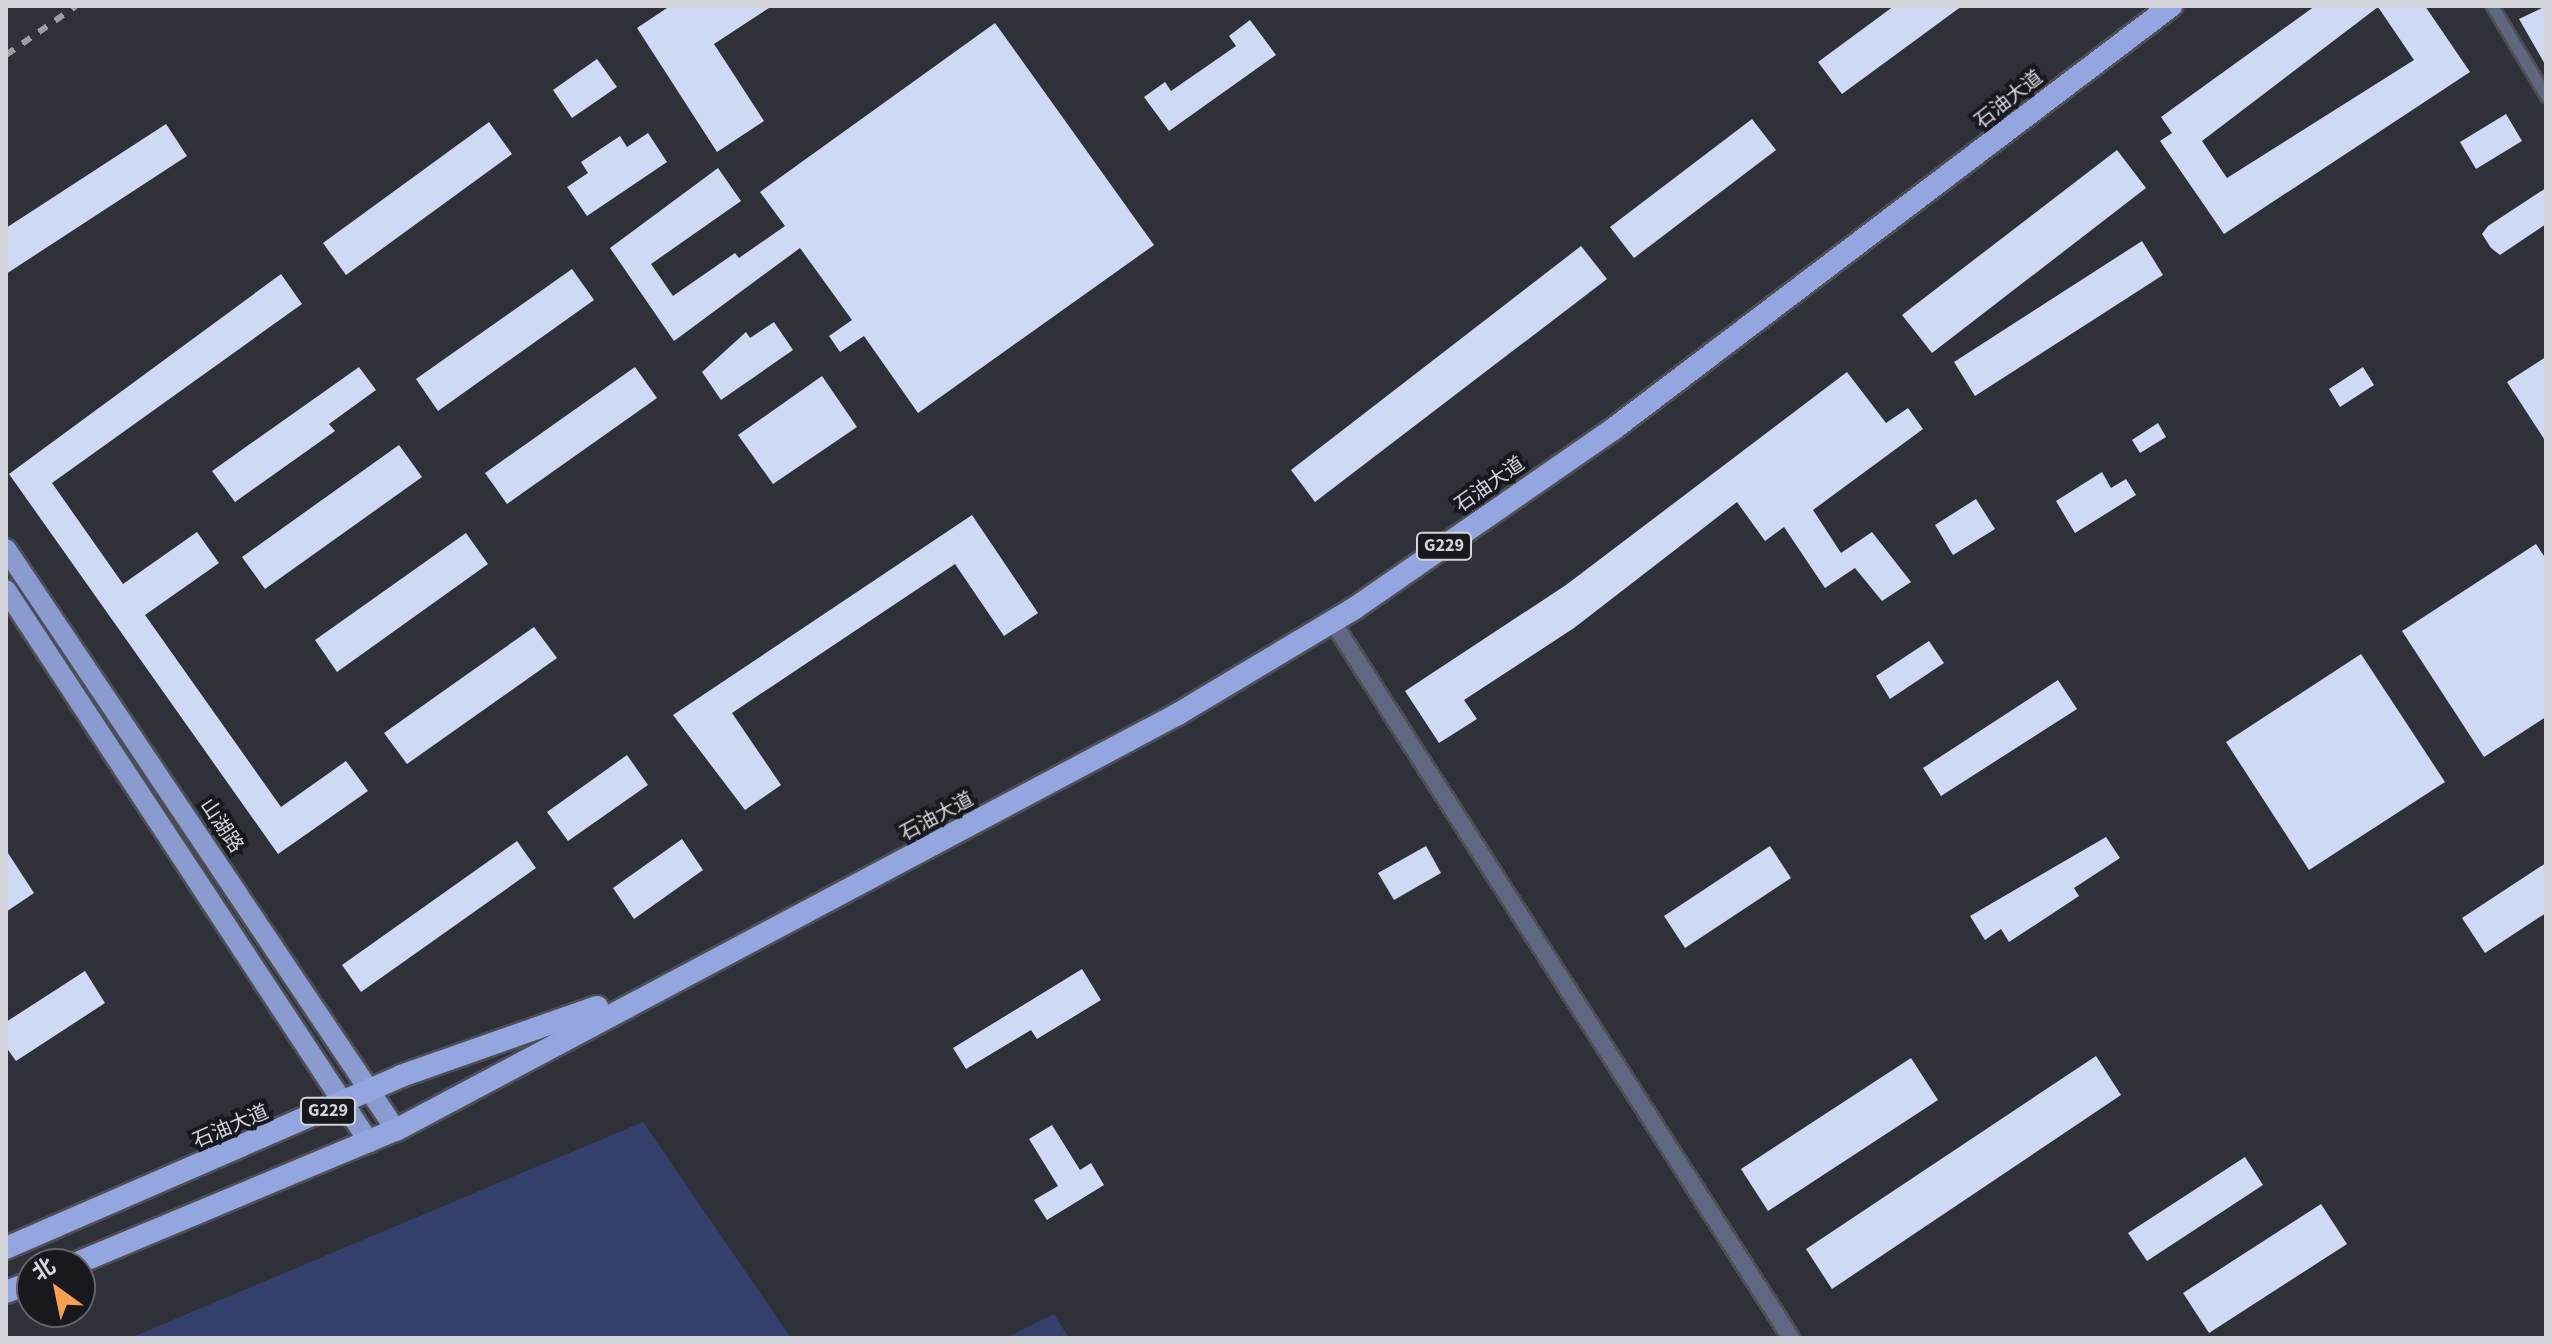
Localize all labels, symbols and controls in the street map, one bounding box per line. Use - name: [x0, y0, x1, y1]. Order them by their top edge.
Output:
- street label: 石油大道: [1970, 66, 2048, 134]
- street label: 石油大道: [1450, 452, 1530, 518]
- road number: G229: [1416, 532, 1472, 560]
- street label: 石油大道: [896, 788, 978, 846]
- street label: 山湖路: [194, 794, 248, 858]
- road number: G229: [300, 1097, 356, 1125]
- street label: 石油大道: [189, 1100, 273, 1154]
- north arrow: [16, 1248, 96, 1328]
- text: 北: [26, 1250, 62, 1289]

